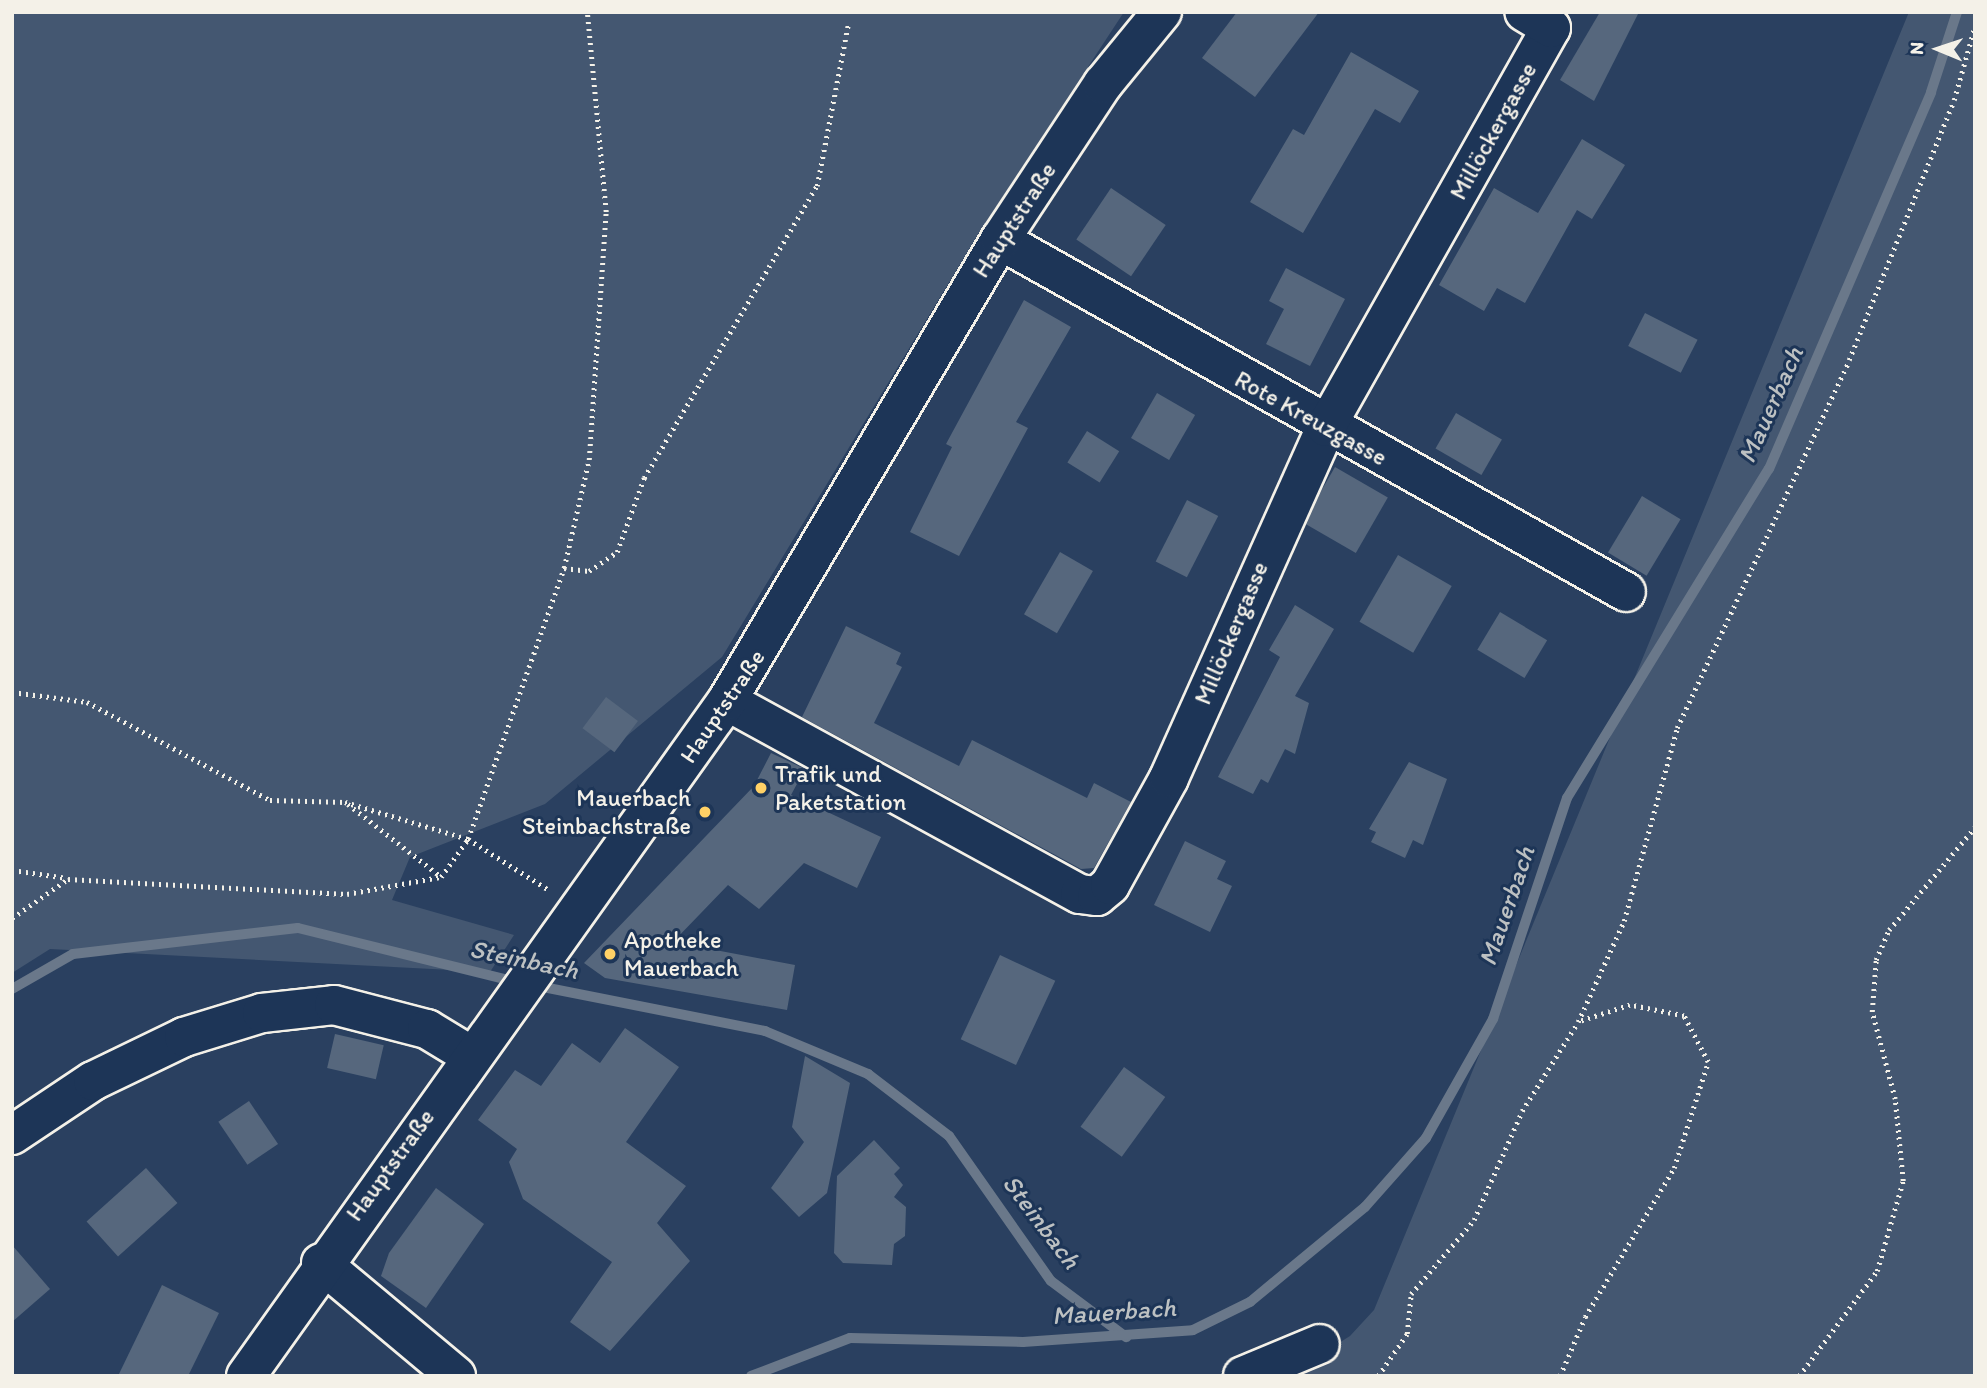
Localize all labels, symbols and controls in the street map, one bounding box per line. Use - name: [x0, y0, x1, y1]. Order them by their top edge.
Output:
- north arrow: [1903, 14, 1973, 84]
- text: N: [1905, 41, 1928, 55]
- street label: Millöckergasse: [1443, 57, 1543, 205]
- street label: Hauptstraße: [966, 157, 1062, 283]
- water label: Mauerbach: [1731, 342, 1811, 468]
- street label: Rote Kreuzgasse: [1230, 364, 1392, 472]
- street label: Millöckergasse: [1188, 557, 1274, 709]
- street label: Hauptstraße: [673, 643, 771, 769]
- place label: Trafik und Paketstation: [775, 760, 906, 816]
- marker: Trafik und Paketstation: [753, 780, 769, 796]
- place label: Mauerbach Steinbachstraße: [522, 784, 691, 840]
- marker: Mauerbach Steinbachstraße: [697, 804, 713, 820]
- water label: Mauerbach: [1472, 842, 1542, 970]
- place label: Apotheke Mauerbach: [624, 926, 739, 982]
- water label: Steinbach: [467, 933, 581, 987]
- marker: Apotheke Mauerbach: [602, 946, 618, 962]
- street label: Hauptstraße: [340, 1103, 440, 1227]
- water label: Steinbach: [995, 1169, 1087, 1275]
- water label: Mauerbach: [1051, 1292, 1177, 1332]

